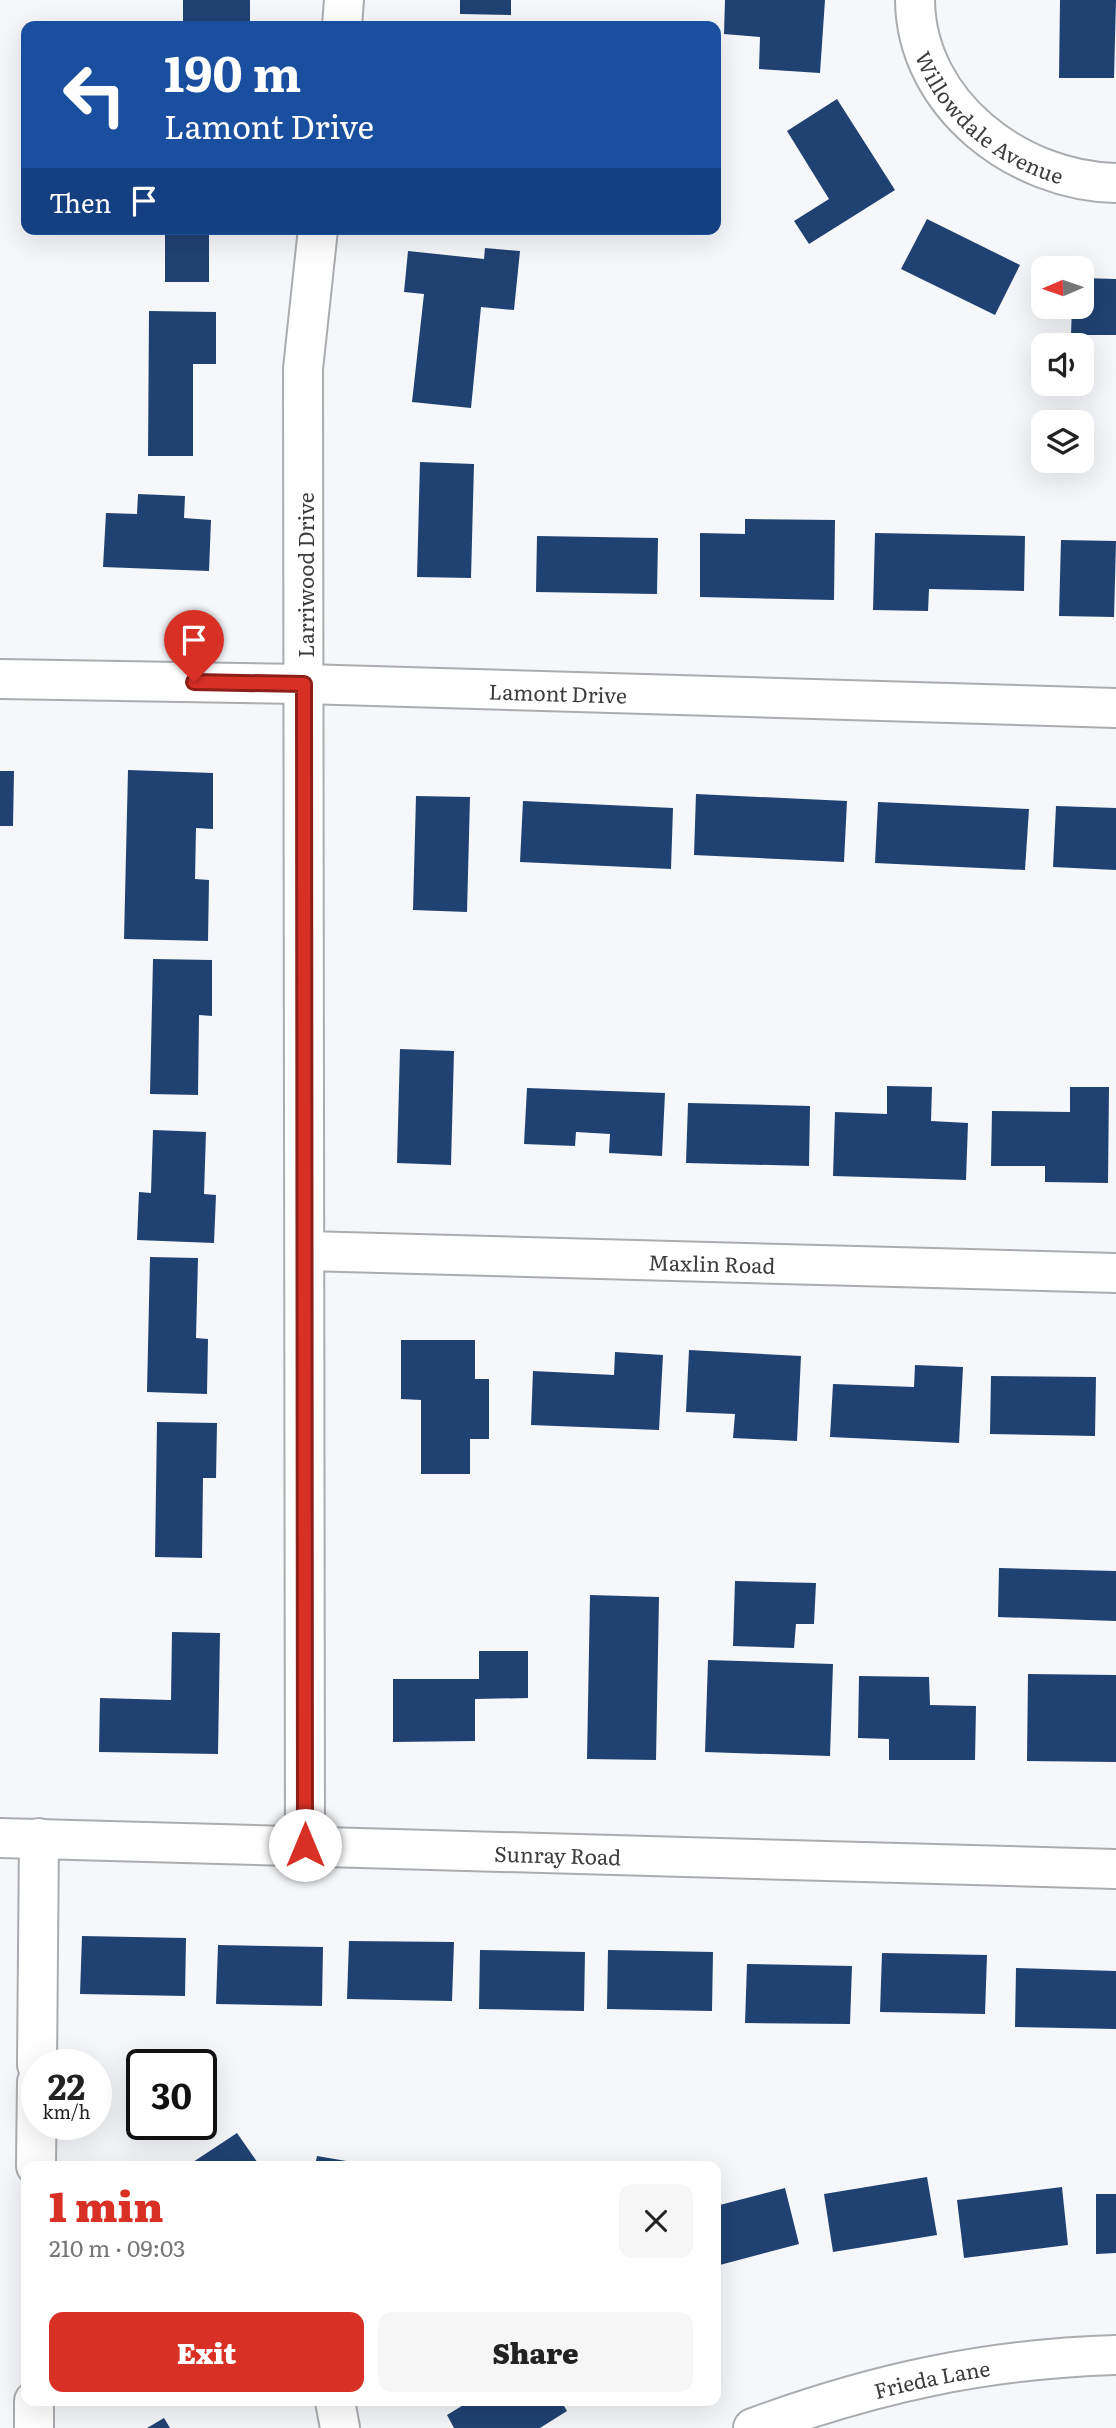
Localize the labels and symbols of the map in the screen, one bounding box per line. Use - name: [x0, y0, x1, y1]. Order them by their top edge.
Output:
- street label: Willowdale Avenue: [909, 45, 1068, 190]
- north arrow: [1031, 256, 1094, 318]
- street label: Larriwood Drive: [289, 492, 320, 658]
- pin: [164, 610, 224, 682]
- street label: Lamont Drive: [488, 674, 627, 709]
- street label: Maxlin Road: [648, 1245, 776, 1279]
- position arrow: [268, 1808, 342, 1882]
- street label: Sunray Road: [494, 1836, 622, 1871]
- speed limit sign: 30: [126, 2049, 217, 2140]
- street label: Frieda Lane: [870, 2351, 992, 2405]

